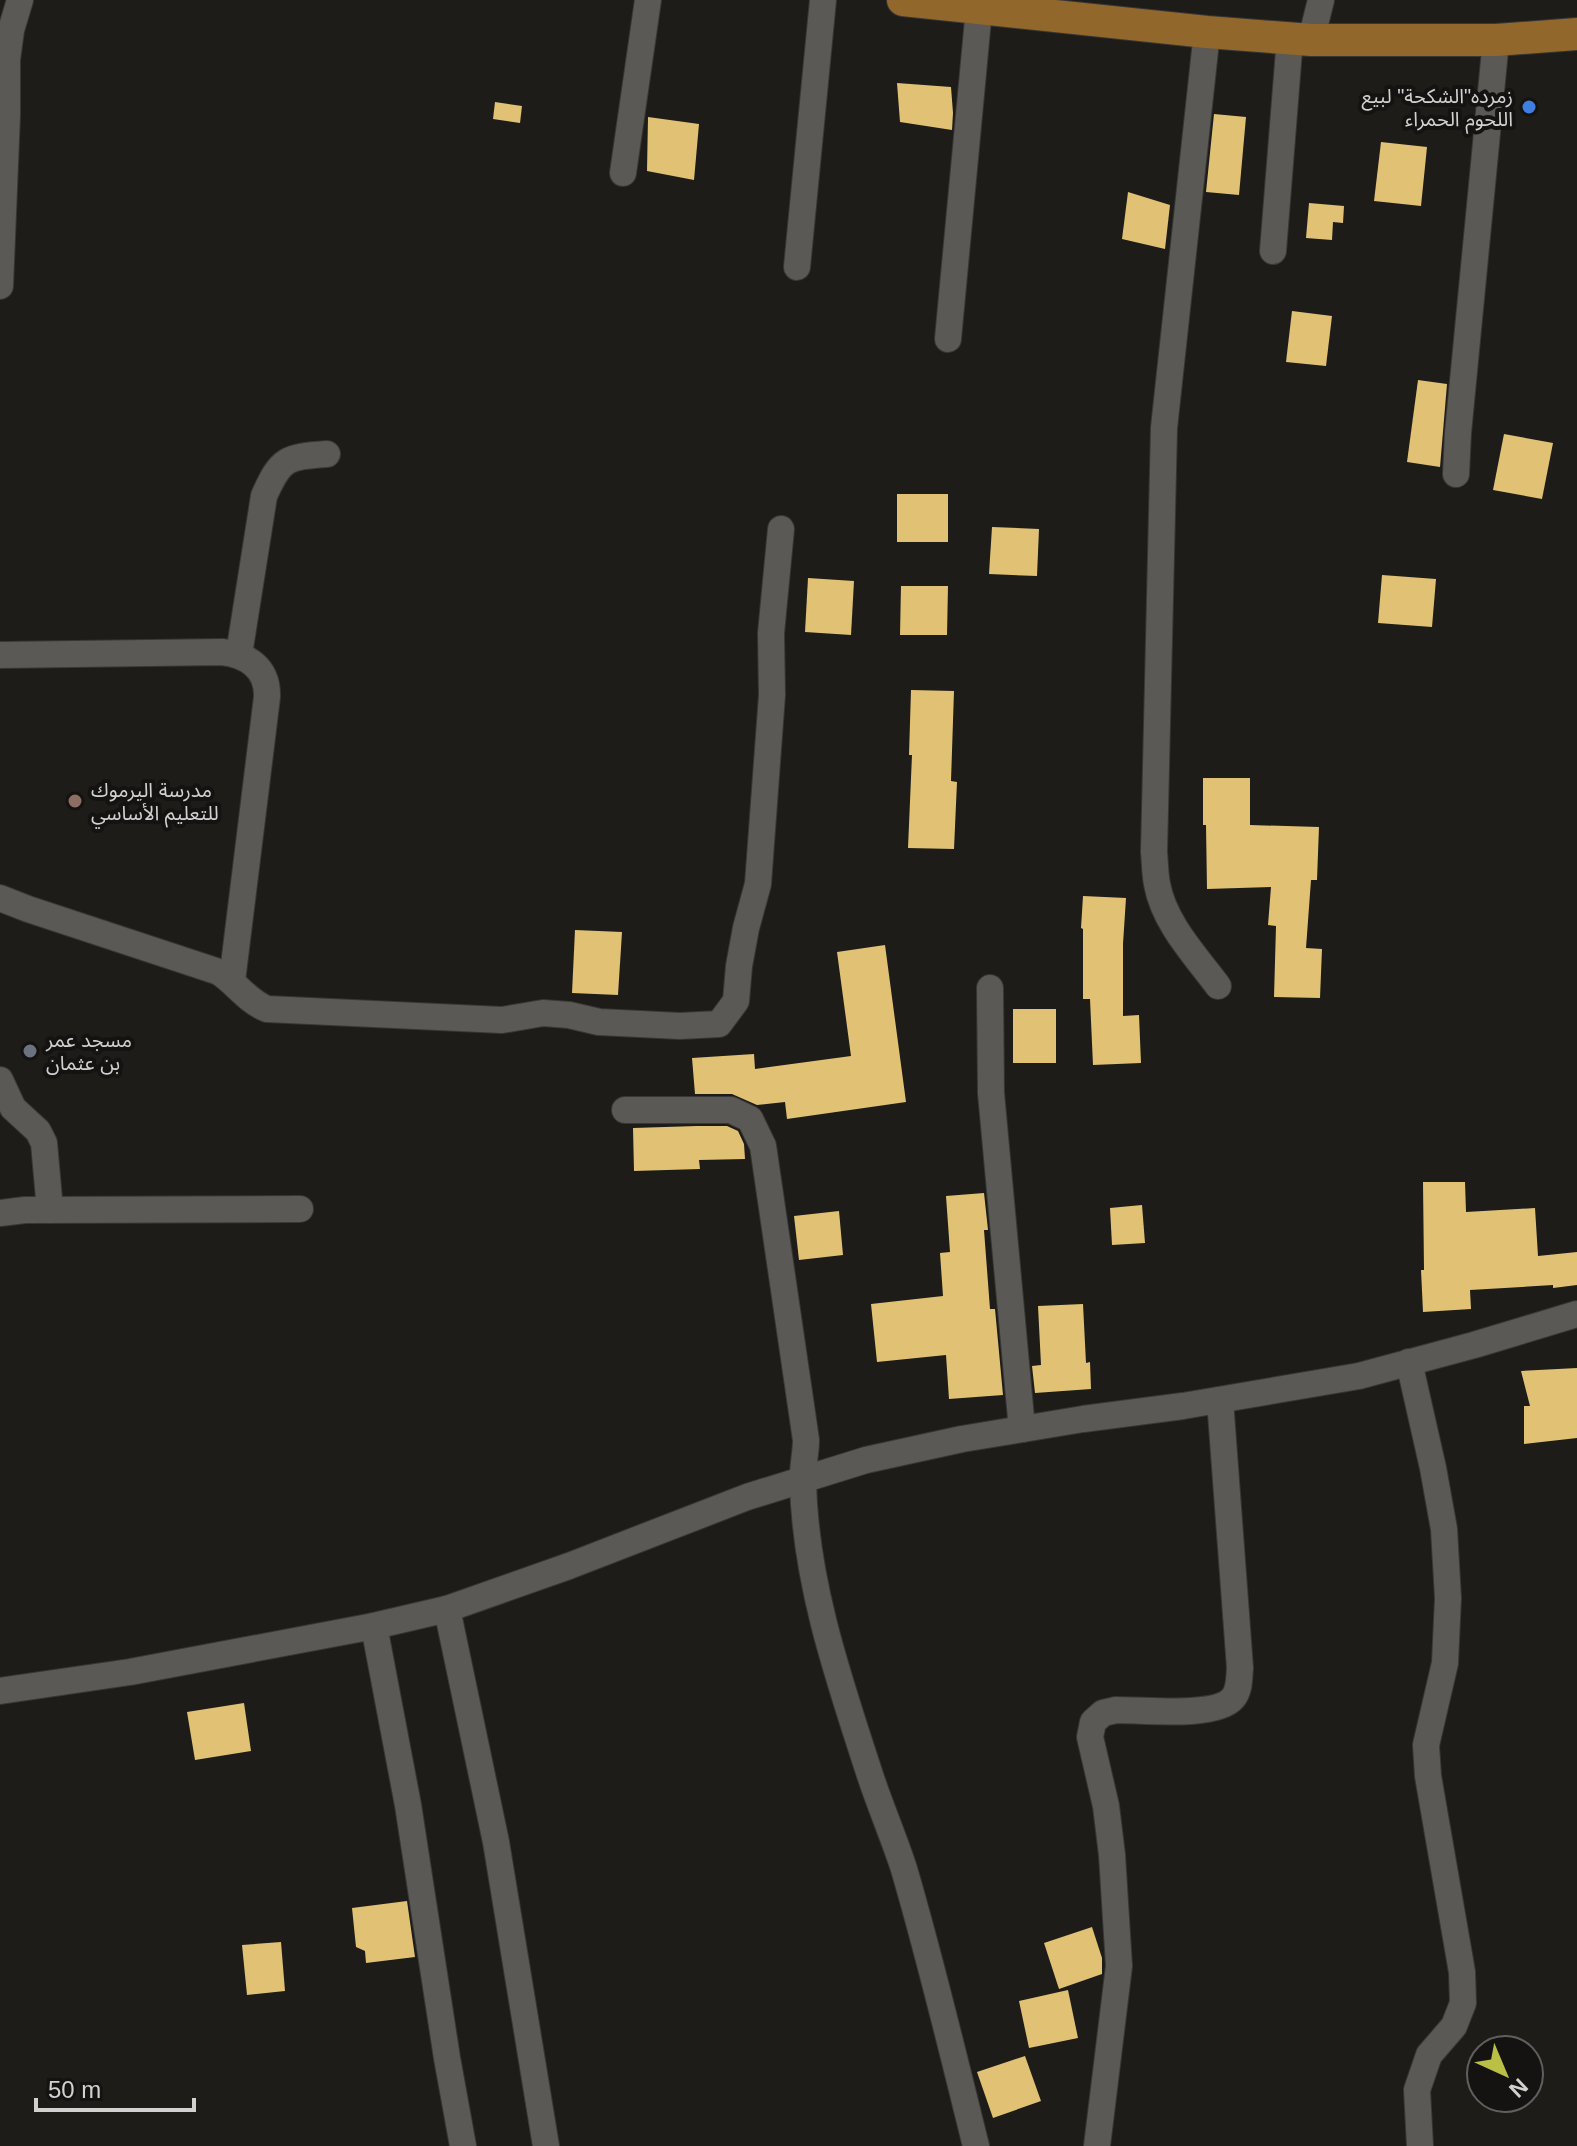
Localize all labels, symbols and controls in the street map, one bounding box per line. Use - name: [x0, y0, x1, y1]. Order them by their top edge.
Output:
- place label: زمرده"الشكحة" لبيع اللحوم الحمراء: [1362, 85, 1513, 134]
- marker: زمرده"الشكحة" لبيع اللحوم الحمراء: [1520, 98, 1538, 116]
- place label: مدرسة اليرموك للتعليم الأساسي: [91, 779, 219, 829]
- marker: مدرسة اليرموك للتعليم الأساسي: [66, 792, 84, 810]
- place label: مسجد عمر بن عثمان: [45, 1029, 132, 1075]
- marker: مسجد عمر بن عثمان: [21, 1042, 39, 1060]
- north arrow: [1465, 2034, 1545, 2114]
- scale bar: [36, 2062, 194, 2112]
- text: N: [1504, 2074, 1533, 2103]
- text: 50 m: [48, 2076, 101, 2103]

